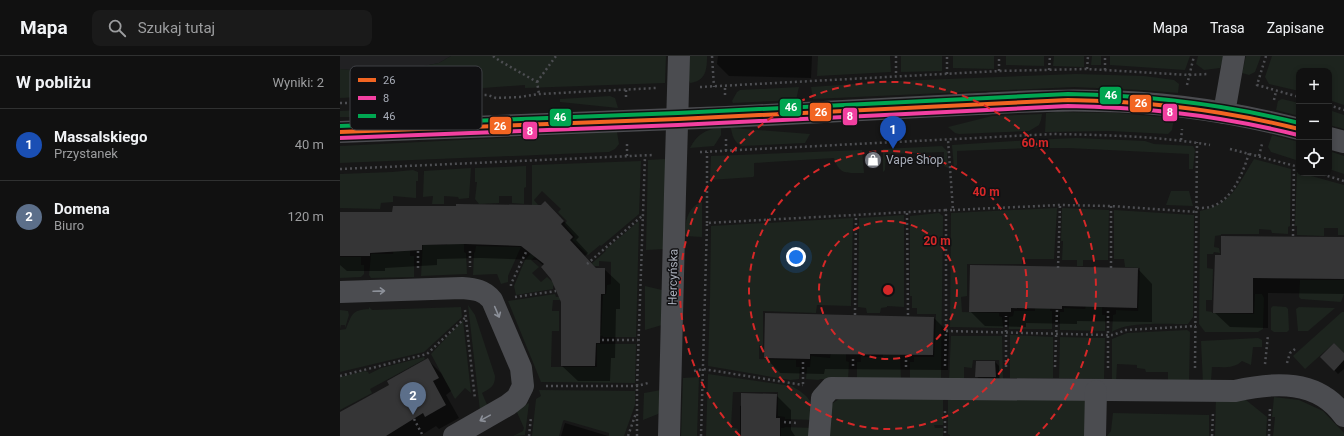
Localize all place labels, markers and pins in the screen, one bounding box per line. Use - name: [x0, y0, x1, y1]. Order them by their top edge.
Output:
- pin: 1: [880, 116, 906, 149]
- shop icon: Vape Shop: [863, 150, 883, 170]
- place label: Vape Shop: [886, 153, 944, 167]
- centre of rings: [881, 283, 895, 297]
- pin: 2: [400, 382, 426, 415]

